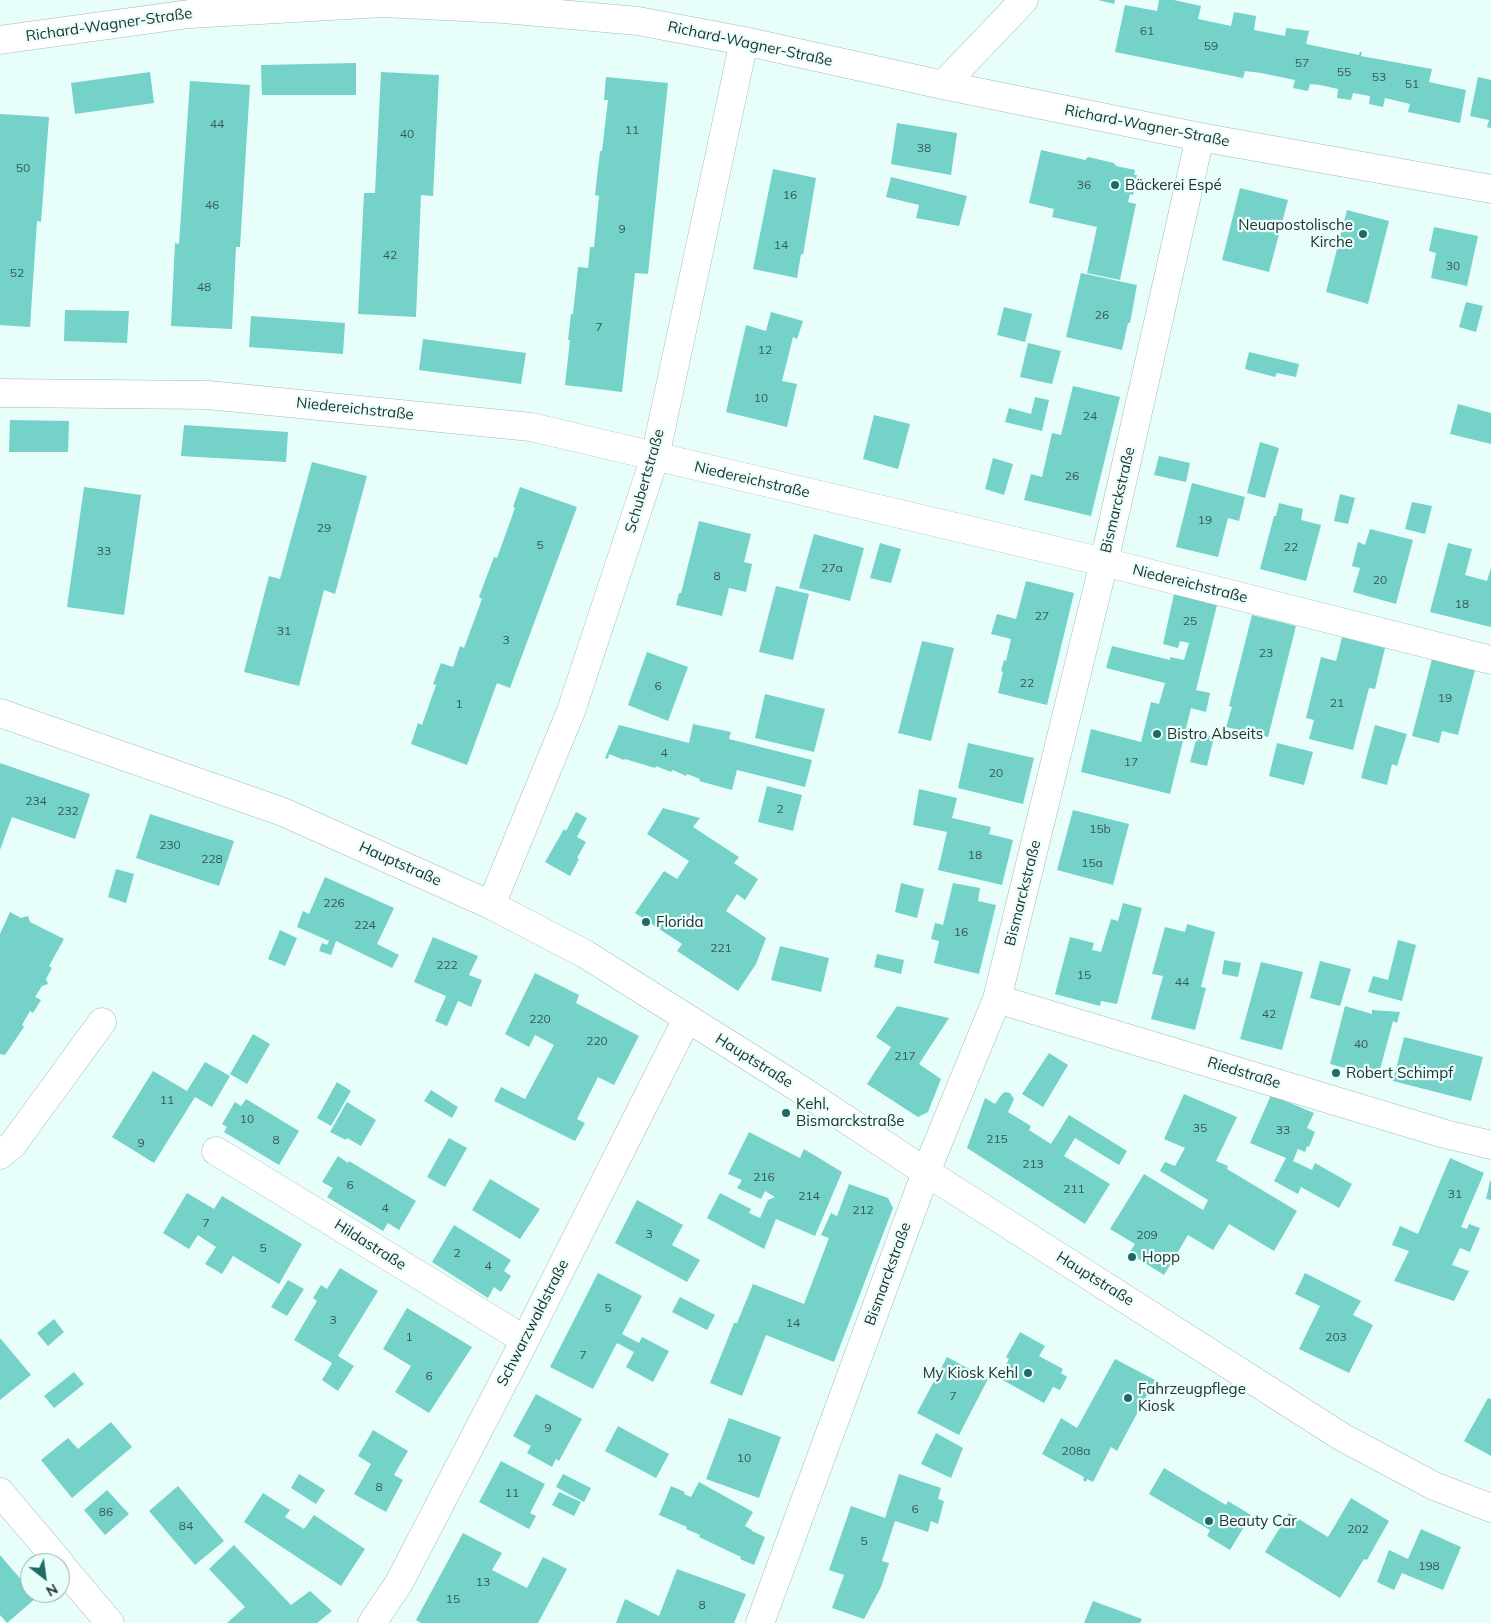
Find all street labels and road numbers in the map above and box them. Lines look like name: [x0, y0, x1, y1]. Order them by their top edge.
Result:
street label: Richard-Wagner-Straße: [25, 4, 193, 46]
street label: Richard-Wagner-Straße: [666, 18, 834, 70]
street label: Richard-Wagner-Straße: [1063, 101, 1231, 151]
street label: Niedereichstraße: [295, 394, 415, 424]
street label: Schubertstraße: [622, 427, 668, 535]
street label: Bismarckstraße: [1097, 445, 1139, 555]
street label: Niedereichstraße: [692, 458, 812, 502]
street label: Niedereichstraße: [1131, 561, 1249, 607]
street label: Hauptstraße: [356, 838, 444, 890]
street label: Bismarckstraße: [1001, 838, 1045, 948]
street label: Hauptstraße: [712, 1030, 796, 1092]
street label: Riedstraße: [1205, 1053, 1283, 1093]
street label: Hildastraße: [331, 1216, 409, 1274]
street label: Bismarckstraße: [861, 1220, 915, 1328]
street label: Hauptstraße: [1053, 1248, 1137, 1310]
street label: Schwarzwaldstraße: [493, 1257, 573, 1389]

